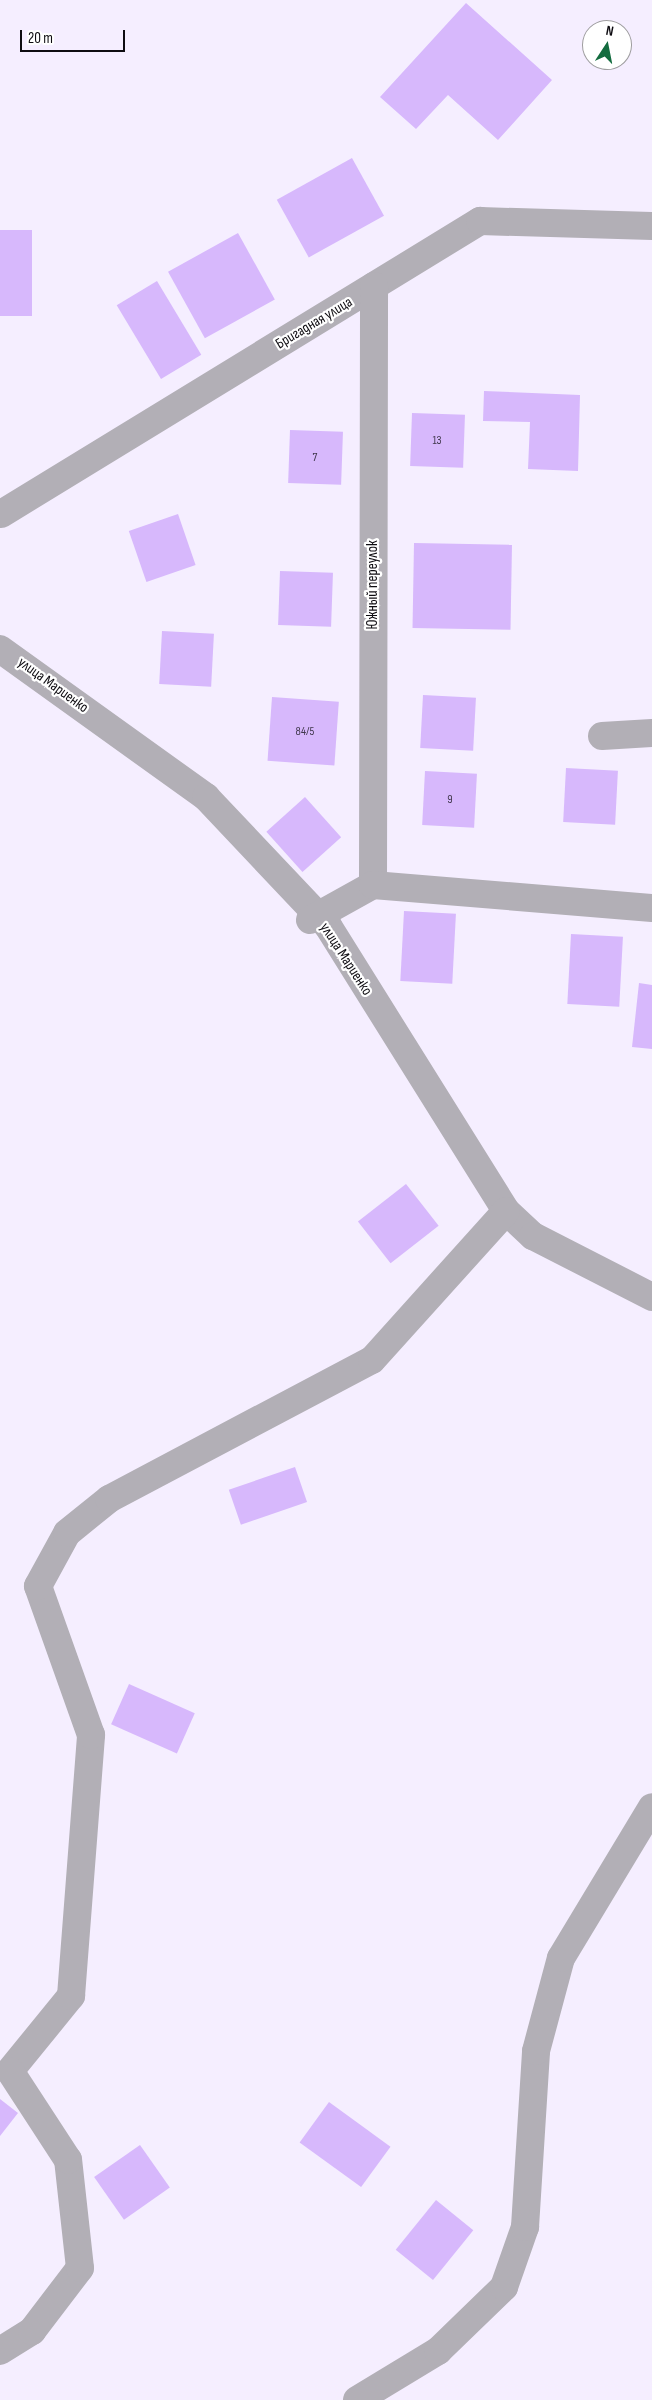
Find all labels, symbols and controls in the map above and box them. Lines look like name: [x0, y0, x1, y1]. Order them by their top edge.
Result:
scale bar: [22, 20, 128, 52]
north arrow: [582, 20, 632, 70]
text: N: [604, 22, 615, 40]
text: 20 m: [28, 29, 53, 48]
street label: Бригадная улица: [272, 293, 356, 353]
house number: 13: [432, 434, 442, 448]
house number: 7: [313, 451, 317, 465]
street label: Южный переулок: [364, 540, 382, 630]
street label: улица Мариенко: [14, 653, 92, 717]
house number: 84/5: [296, 725, 314, 739]
house number: 9: [447, 793, 453, 807]
street label: улица Мариенко: [316, 919, 376, 999]

